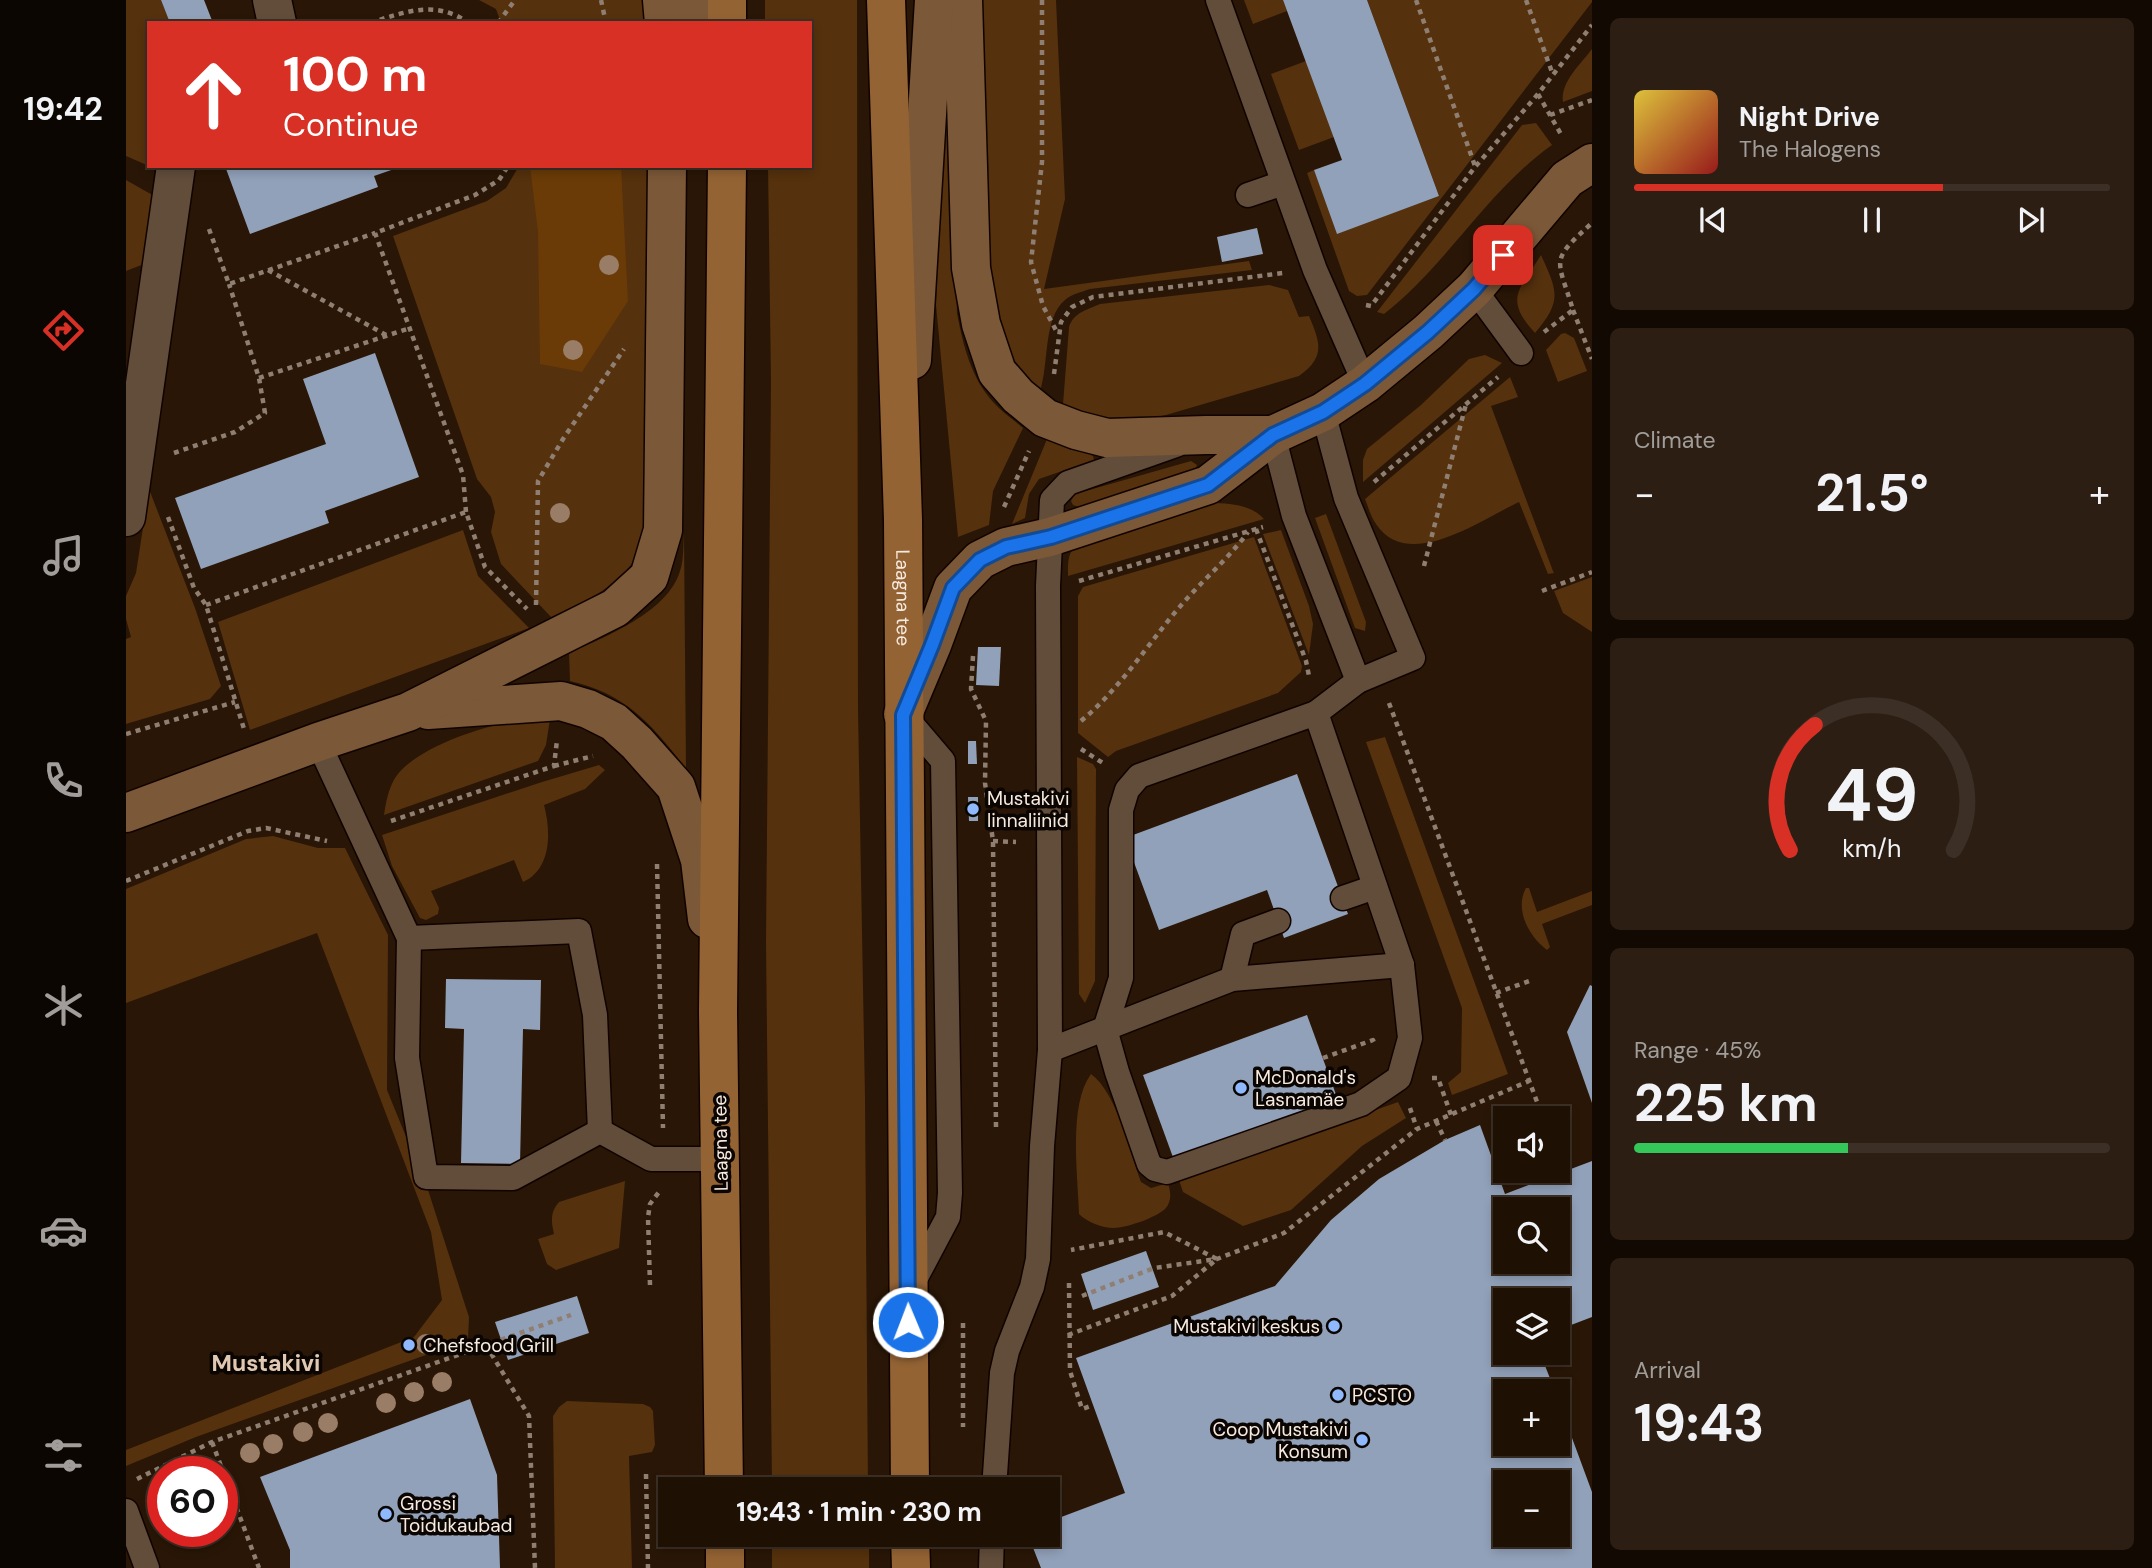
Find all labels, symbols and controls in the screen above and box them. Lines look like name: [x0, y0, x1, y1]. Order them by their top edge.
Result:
text: 100 m: [283, 42, 427, 106]
icon: ahead: [168, 49, 259, 140]
text: 19:42: [23, 88, 103, 130]
text: Night Drive: [1739, 100, 1880, 134]
text: Continue: [283, 104, 418, 146]
text: The Halogens: [1739, 134, 1881, 164]
icon: previous: [1694, 201, 1732, 239]
icon: pause: [1853, 201, 1891, 239]
icon: next: [2012, 201, 2050, 239]
pin: [1473, 225, 1533, 285]
icon: arrive: [1484, 236, 1522, 274]
icon: directions: [39, 306, 88, 355]
text: Climate: [1634, 425, 1716, 455]
text: 21.5°: [1815, 459, 1929, 527]
text: −: [1634, 469, 1655, 519]
text: +: [2089, 469, 2110, 519]
icon: music: [39, 531, 88, 580]
street label: Laagna tee: [890, 549, 916, 646]
text: 49: [1825, 748, 1919, 843]
icon: phone: [39, 756, 88, 805]
place label: Mustakivi linnaliinid: [987, 786, 1069, 833]
marker: Mustakivi linnaliinid: [965, 801, 981, 817]
text: km/h: [1842, 832, 1902, 865]
icon: climate: [39, 981, 88, 1030]
text: Range · 45%: [1634, 1035, 1761, 1065]
place label: McDonald's Lasnamäe: [1255, 1065, 1356, 1112]
text: 225 km: [1634, 1069, 1818, 1137]
marker: McDonald's Lasnamäe: [1233, 1080, 1249, 1096]
street label: Laagna tee: [707, 1095, 734, 1191]
map controls: [1493, 1106, 1570, 1547]
button: sound: [1493, 1106, 1570, 1183]
button: search: [1493, 1197, 1570, 1274]
icon: car: [39, 1206, 88, 1255]
position arrow: [871, 1285, 945, 1359]
button: layers: [1493, 1288, 1570, 1365]
place label: Mustakivi keskus: [1173, 1314, 1320, 1339]
marker: Mustakivi keskus: [1326, 1318, 1342, 1334]
place label: Chefsfood Grill: [423, 1333, 554, 1358]
marker: Chefsfood Grill: [401, 1337, 417, 1353]
district label: Mustakivi: [212, 1348, 320, 1378]
text: Arrival: [1634, 1355, 1701, 1385]
button: +: [1493, 1379, 1570, 1456]
place label: PCSTO: [1352, 1383, 1412, 1408]
marker: PCSTO: [1330, 1387, 1346, 1403]
text: 19:43: [1634, 1389, 1764, 1457]
place label: Coop Mustakivi Konsum: [1212, 1417, 1348, 1464]
icon: filters: [39, 1431, 88, 1480]
marker: Coop Mustakivi Konsum: [1354, 1432, 1370, 1448]
speed limit sign: 60: [147, 1456, 238, 1547]
button: −: [1493, 1470, 1570, 1547]
place label: Grossi Toidukaubad: [400, 1491, 512, 1538]
text: 19:43 · 1 min · 230 m: [736, 1495, 982, 1529]
marker: Grossi Toidukaubad: [378, 1506, 394, 1522]

